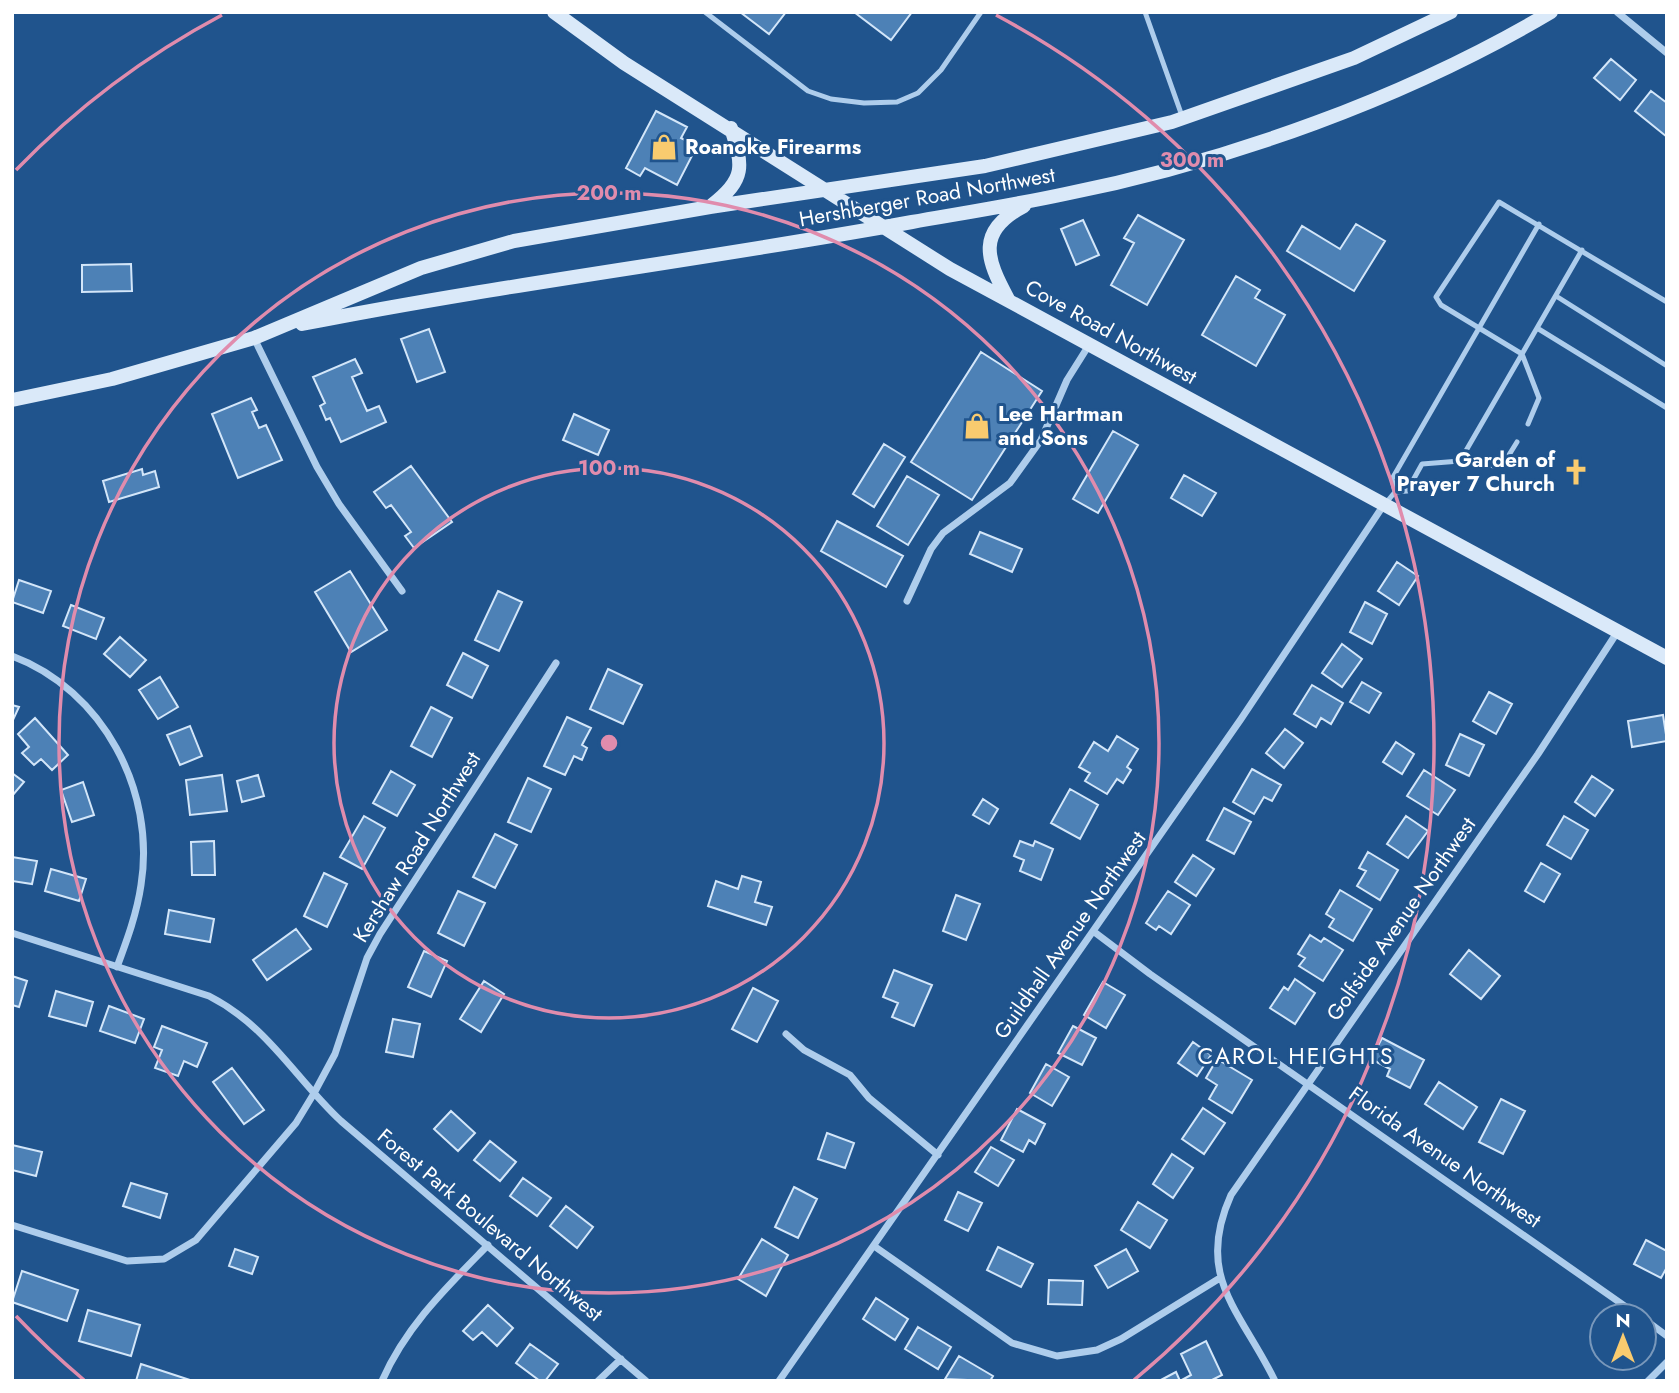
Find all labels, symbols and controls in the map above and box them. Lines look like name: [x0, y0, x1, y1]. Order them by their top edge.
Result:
shop icon: Roanoke Firearms: [649, 132, 679, 162]
place label: Roanoke Firearms: [685, 132, 862, 162]
text: 300 m: [1160, 145, 1224, 175]
street label: Hershberger Road Northwest: [797, 160, 1057, 234]
text: 200 m: [576, 178, 642, 208]
street label: Cove Road Northwest: [1020, 272, 1202, 392]
place label: Lee Hartman and Sons: [998, 399, 1123, 453]
shop icon: Lee Hartman and Sons: [962, 411, 992, 441]
place label: Garden of Prayer 7 Church: [1397, 445, 1556, 499]
text: 100 m: [578, 453, 640, 483]
church icon: Garden of Prayer 7 Church: [1561, 457, 1591, 487]
centre of rings: [597, 731, 621, 755]
street label: Kershaw Road Northwest: [346, 746, 488, 948]
street label: Golfside Avenue Northwest: [1319, 811, 1483, 1027]
street label: Guildhall Avenue Northwest: [987, 825, 1153, 1045]
district label: CAROL HEIGHTS: [1197, 1039, 1395, 1073]
street label: Florida Avenue Northwest: [1343, 1079, 1547, 1235]
street label: Forest Park Boulevard Northwest: [371, 1122, 609, 1328]
north arrow: [1588, 1302, 1658, 1372]
text: N: [1615, 1307, 1631, 1334]

